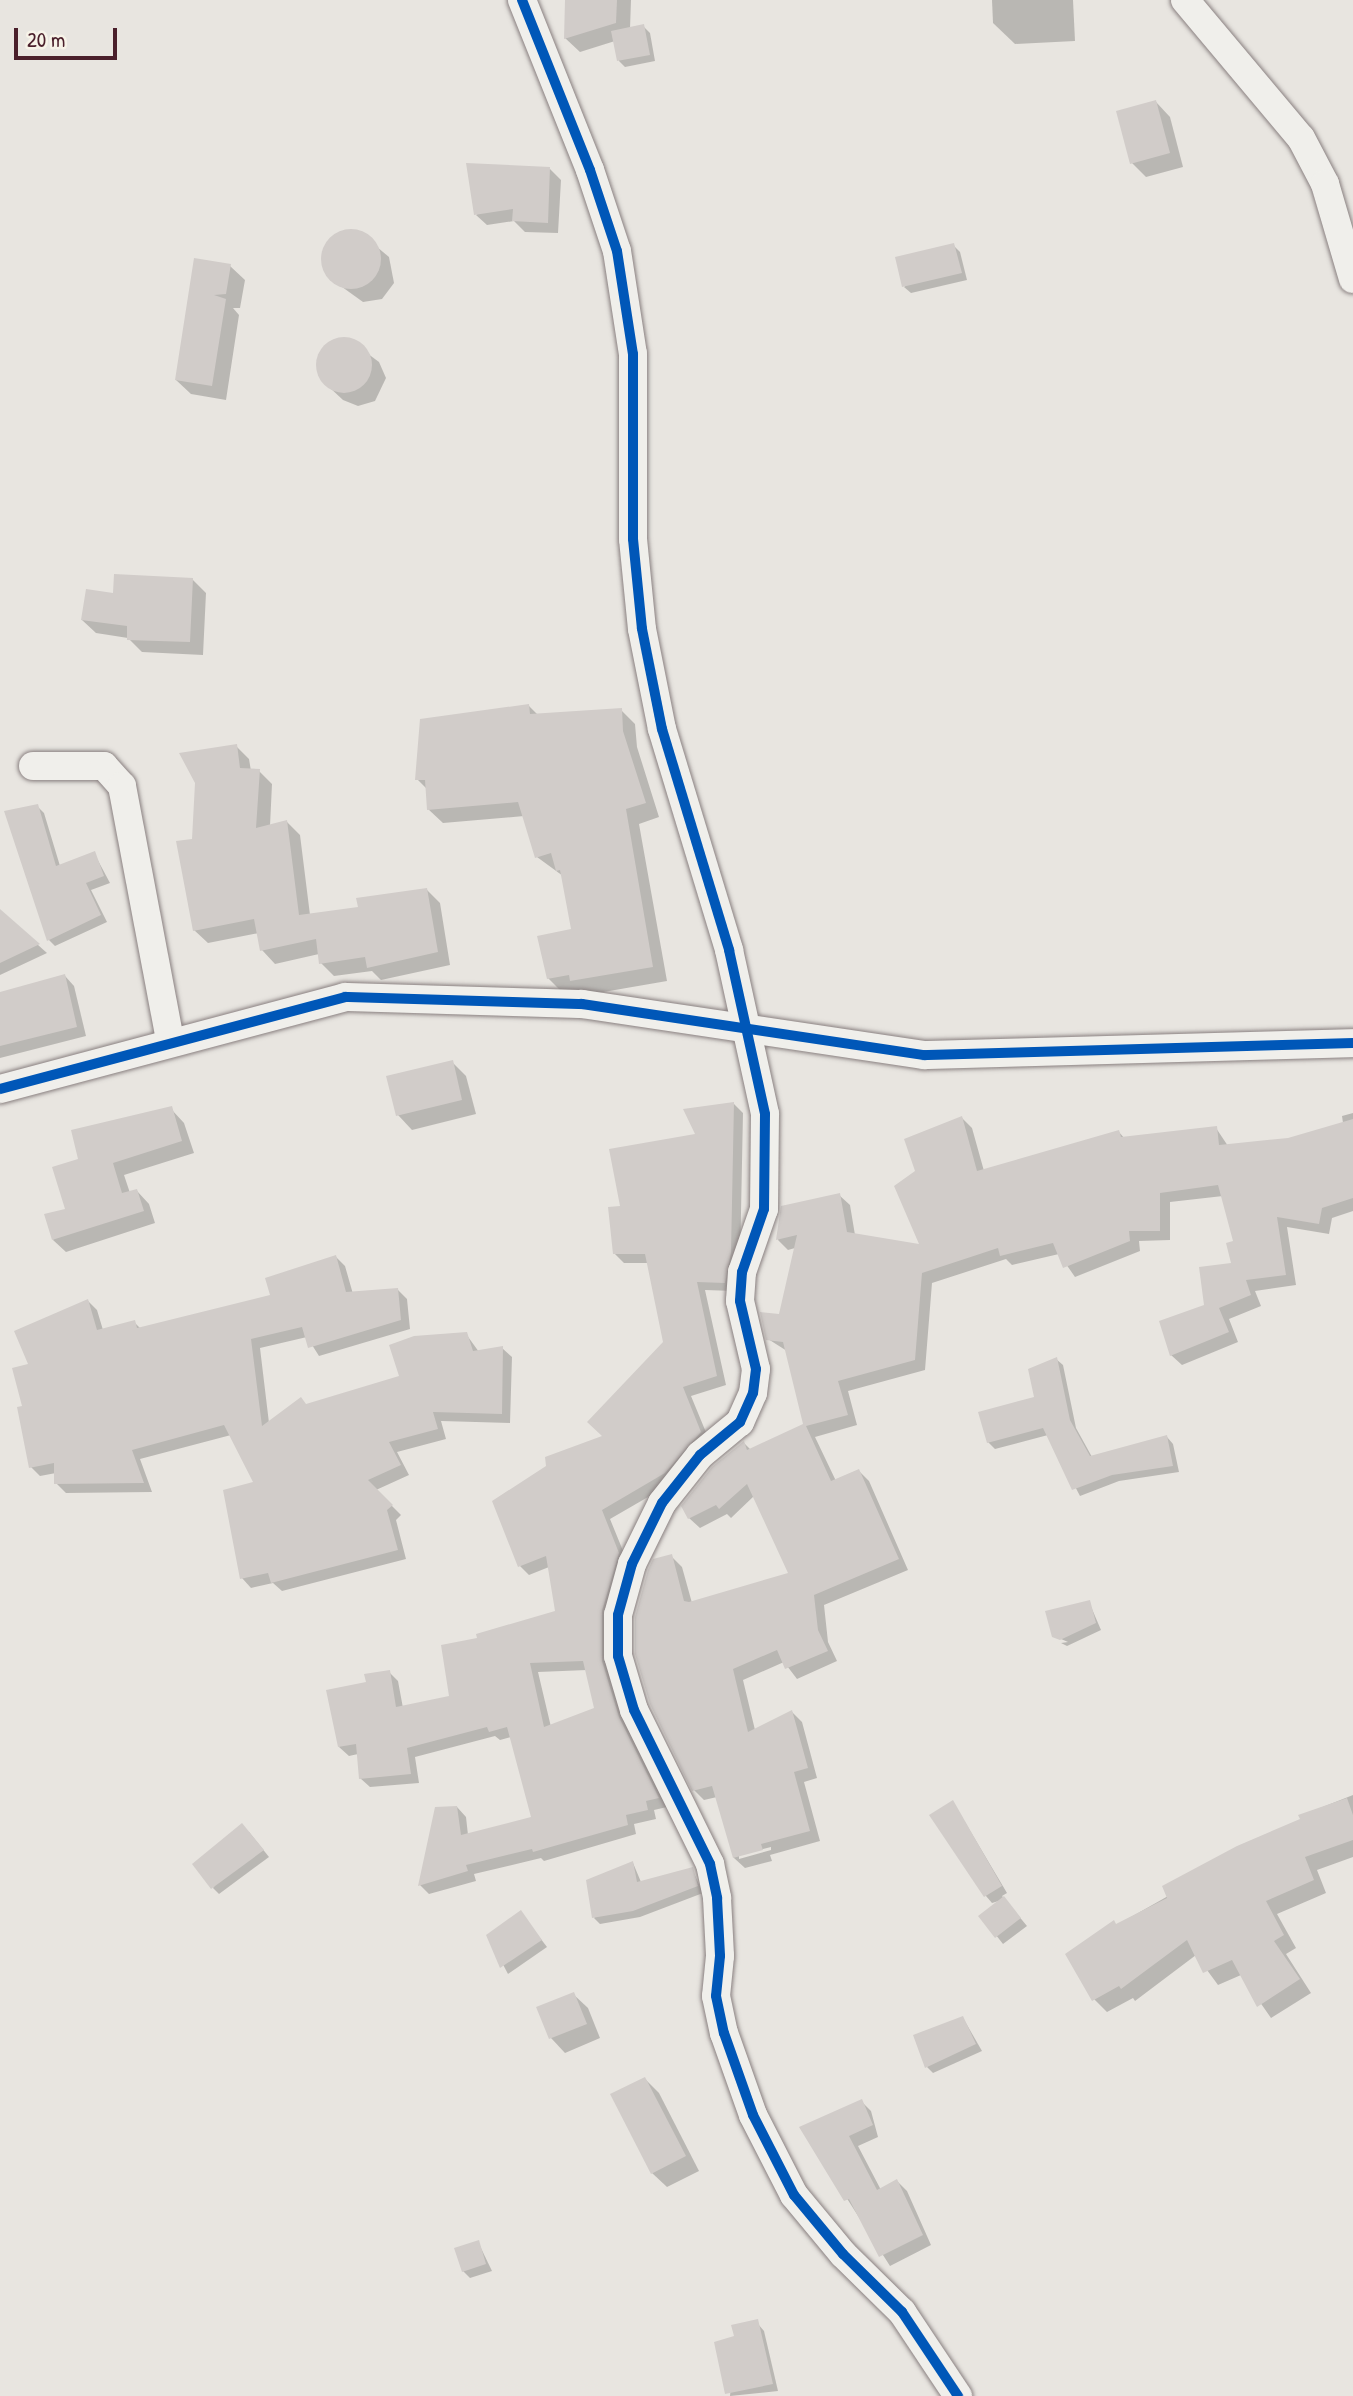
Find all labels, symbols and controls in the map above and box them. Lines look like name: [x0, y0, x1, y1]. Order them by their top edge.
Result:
scale bar: [18, 14, 121, 58]
text: 20 m: [27, 25, 65, 54]

